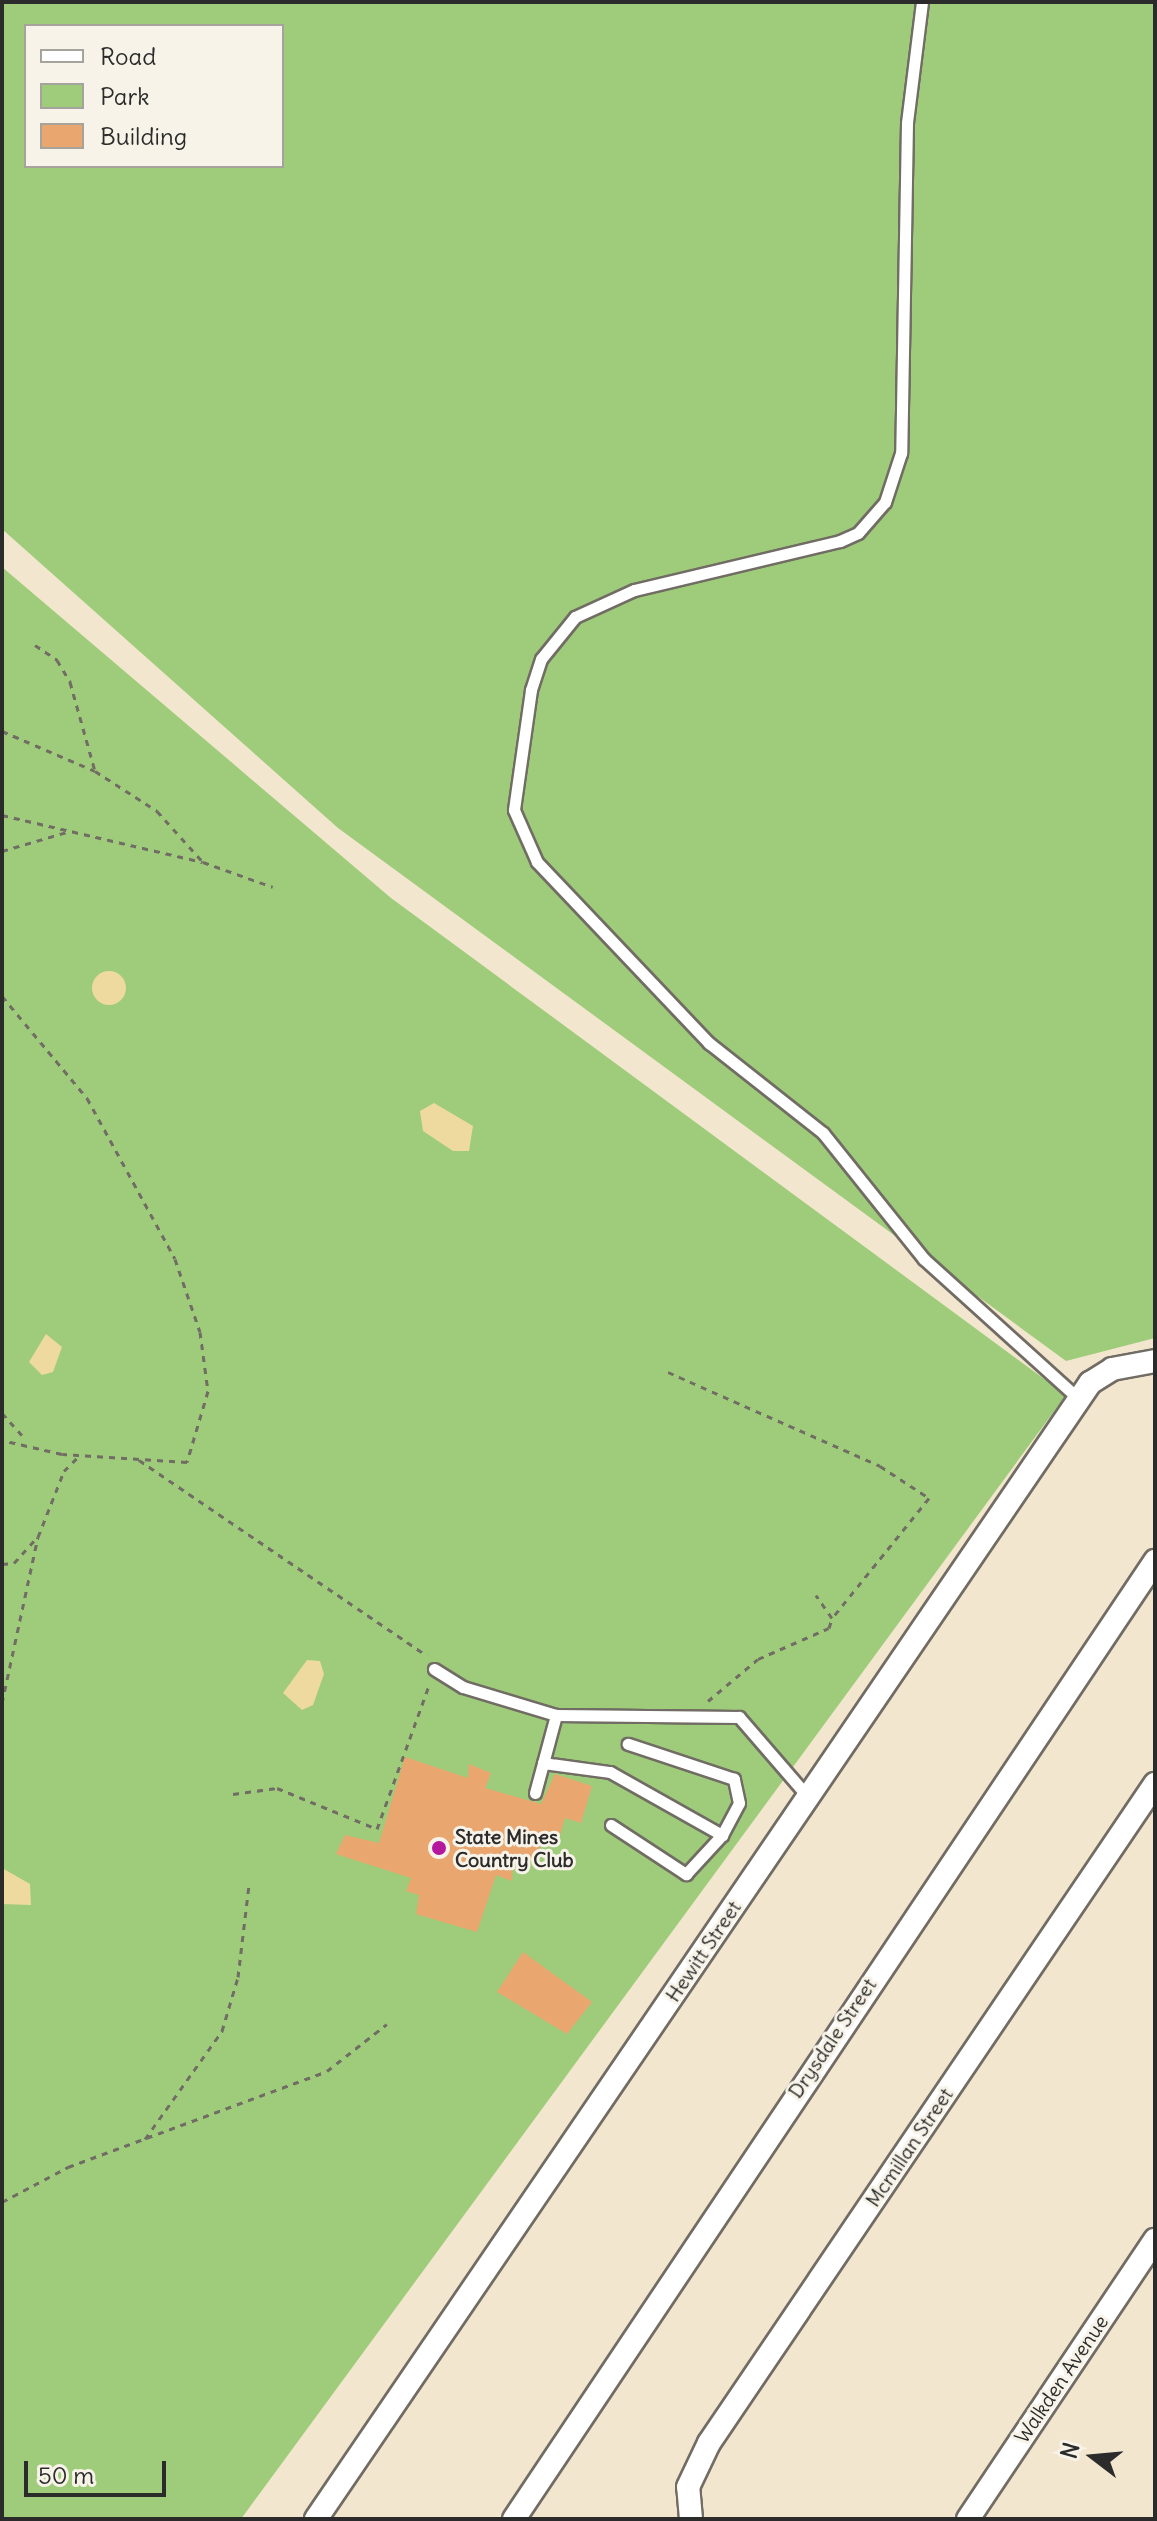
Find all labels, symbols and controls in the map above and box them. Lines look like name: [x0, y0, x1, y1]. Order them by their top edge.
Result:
legend: [24, 24, 284, 168]
text: Road: [100, 41, 156, 71]
text: Park: [100, 81, 150, 111]
text: Building: [100, 121, 187, 151]
place label: State Mines Country Club: [455, 1824, 574, 1871]
marker: State Mines Country Club: [430, 1839, 448, 1857]
street label: Hewitt Street: [660, 1896, 746, 2006]
street label: Drysdale Street: [783, 1974, 881, 2102]
street label: Mcmillan Street: [860, 2083, 958, 2211]
street label: Walkden Avenue: [1009, 2310, 1113, 2448]
north arrow: [1053, 2417, 1133, 2497]
text: N: [1054, 2439, 1085, 2462]
scale bar: [28, 2445, 170, 2495]
text: 50 m: [38, 2460, 94, 2490]

